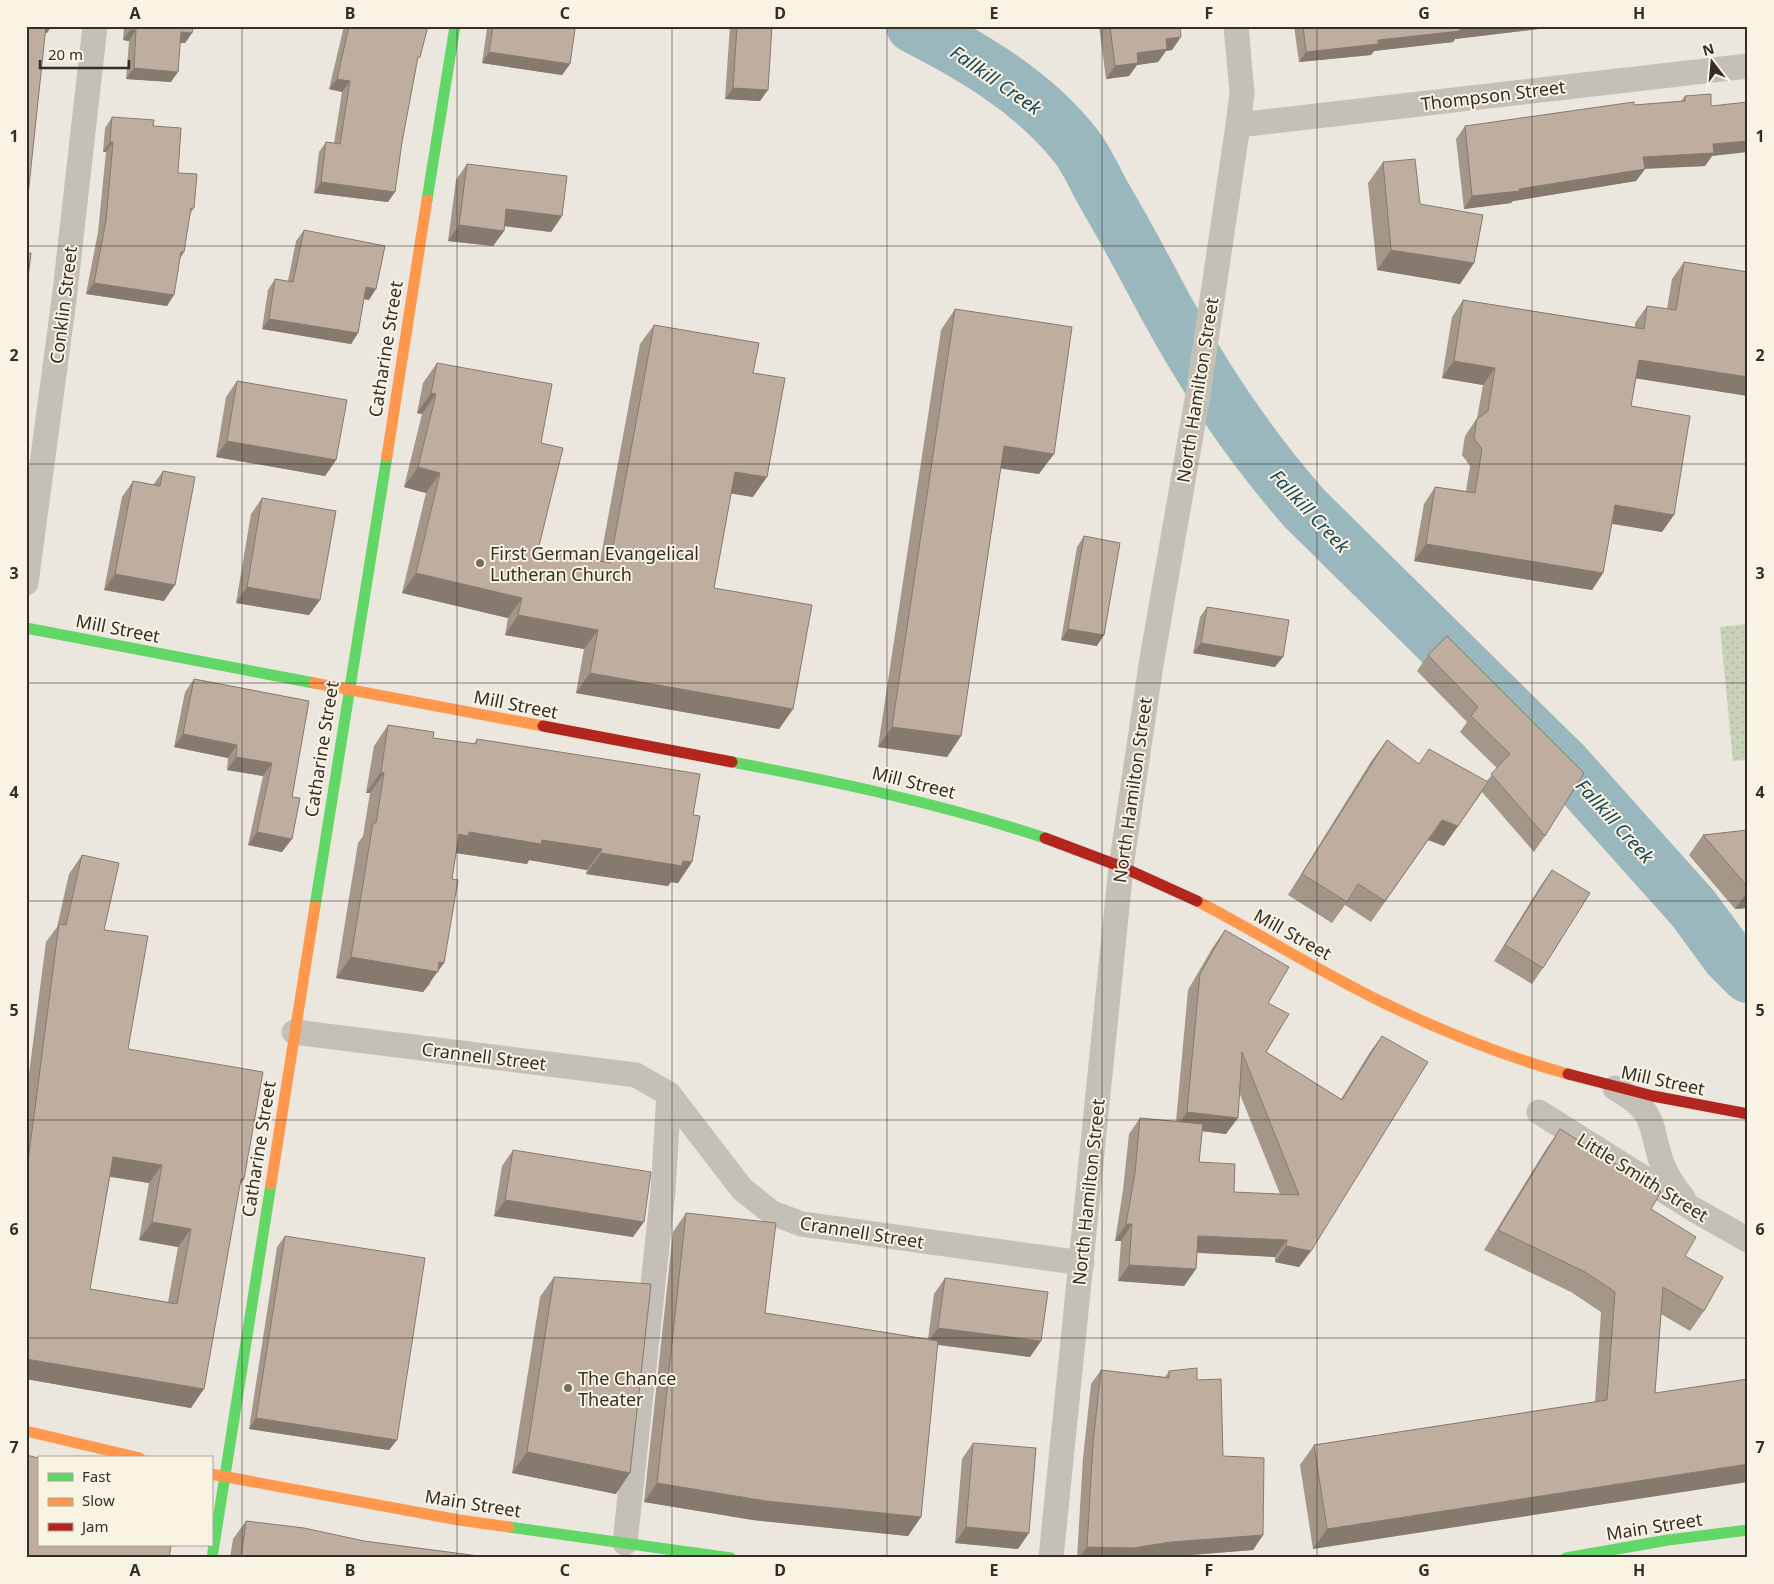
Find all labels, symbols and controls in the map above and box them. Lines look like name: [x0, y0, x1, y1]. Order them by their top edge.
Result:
text: A: [129, 2, 141, 24]
text: B: [345, 2, 355, 24]
text: C: [560, 2, 570, 24]
text: D: [774, 2, 786, 24]
text: E: [990, 2, 999, 24]
text: F: [1205, 2, 1213, 24]
text: G: [1418, 2, 1430, 24]
text: H: [1633, 2, 1645, 24]
scale bar: [40, 38, 129, 70]
north arrow: [1686, 38, 1736, 88]
text: N: [1700, 38, 1716, 60]
water label: Fallkill Creek: [945, 39, 1047, 121]
text: 20 m: [48, 44, 83, 64]
street label: Thompson Street: [1419, 74, 1567, 116]
text: 1: [9, 125, 19, 147]
text: 1: [1755, 125, 1765, 147]
street label: Conklin Street: [44, 244, 82, 365]
street label: Catharine Street: [362, 279, 408, 419]
street label: North Hamilton Street: [1170, 295, 1224, 484]
text: 2: [9, 344, 19, 366]
text: 2: [1755, 344, 1765, 366]
water label: Fallkill Creek: [1265, 464, 1356, 559]
place label: First German Evangelical Lutheran Church: [490, 541, 699, 586]
marker: First German Evangelical Lutheran Church: [474, 557, 486, 569]
text: 3: [9, 562, 19, 584]
text: 3: [1755, 562, 1765, 584]
street label: Mill Street: [74, 608, 163, 648]
street label: Catharine Street: [298, 679, 344, 819]
street label: Mill Street: [472, 684, 561, 724]
street label: North Hamilton Street: [1107, 695, 1157, 884]
street label: Mill Street: [870, 760, 959, 804]
water label: Fallkill Creek: [1570, 773, 1660, 869]
text: 4: [9, 781, 19, 803]
text: 4: [1755, 781, 1765, 803]
street label: Mill Street: [1250, 903, 1337, 965]
text: 5: [9, 999, 19, 1021]
text: 5: [1755, 999, 1765, 1021]
street label: Crannell Street: [420, 1036, 548, 1076]
street label: Mill Street: [1619, 1059, 1708, 1101]
street label: Catharine Street: [235, 1079, 281, 1219]
street label: North Hamilton Street: [1066, 1097, 1110, 1286]
street label: Little Smith Street: [1573, 1127, 1714, 1227]
street label: Crannell Street: [798, 1210, 926, 1254]
text: 6: [9, 1218, 19, 1240]
text: 6: [1755, 1218, 1765, 1240]
place label: The Chance Theater: [578, 1366, 676, 1411]
marker: The Chance Theater: [562, 1382, 574, 1394]
text: 7: [9, 1436, 19, 1458]
text: 7: [1755, 1436, 1765, 1458]
legend: [38, 1456, 212, 1546]
text: Fast: [82, 1466, 111, 1486]
street label: Main Street: [423, 1484, 523, 1523]
text: Slow: [82, 1490, 115, 1510]
street label: Main Street: [1604, 1506, 1704, 1545]
text: Jam: [80, 1516, 109, 1536]
text: A: [129, 1559, 141, 1581]
text: B: [345, 1559, 355, 1581]
text: C: [560, 1559, 570, 1581]
text: D: [774, 1559, 786, 1581]
text: E: [990, 1559, 999, 1581]
text: F: [1205, 1559, 1213, 1581]
text: G: [1418, 1559, 1430, 1581]
text: H: [1633, 1559, 1645, 1581]

